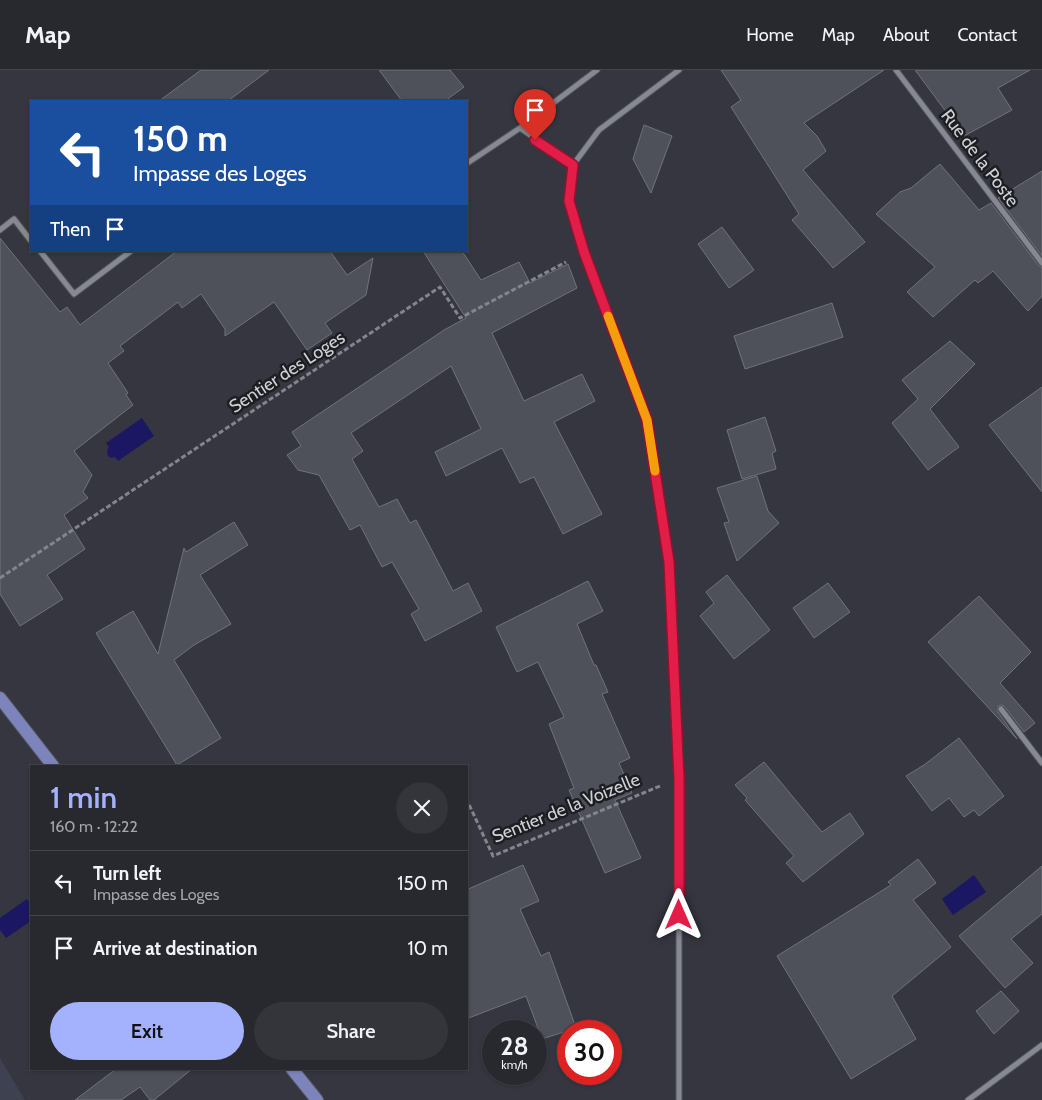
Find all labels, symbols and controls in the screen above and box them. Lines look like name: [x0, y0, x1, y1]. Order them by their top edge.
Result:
text: Map: [25, 20, 71, 49]
text: Home: [746, 24, 794, 46]
text: Map: [822, 24, 855, 46]
text: About: [883, 24, 929, 46]
text: Contact: [957, 24, 1017, 46]
pin: [514, 89, 556, 140]
icon: arrive: [521, 96, 549, 124]
street label: Rue de la Poste: [936, 105, 1024, 211]
text: 150 m: [133, 117, 228, 160]
icon: left: [50, 120, 115, 185]
text: Impasse des Loges: [133, 160, 307, 187]
icon: arrive: [101, 215, 129, 243]
text: Then: [50, 218, 91, 241]
street label: Sentier des Loges: [225, 326, 349, 418]
street label: Sentier de la Voizelle: [489, 768, 643, 848]
text: 1 min: [50, 779, 117, 816]
button: close: [396, 782, 448, 834]
text: 160 m · 12:22: [50, 817, 138, 836]
text: Turn left: [93, 862, 161, 885]
icon: left: [50, 869, 78, 897]
text: 150 m: [397, 872, 448, 895]
text: Impasse des Loges: [93, 885, 219, 904]
position arrow: [652, 888, 704, 940]
icon: arrive: [50, 934, 78, 962]
text: Arrive at destination: [93, 937, 257, 960]
text: 10 m: [408, 937, 448, 960]
button: Exit: [50, 1002, 244, 1060]
button: Share: [254, 1002, 448, 1060]
speed limit sign: 30: [557, 1020, 622, 1085]
text: 28: [500, 1031, 529, 1061]
text: km/h: [501, 1057, 528, 1072]

